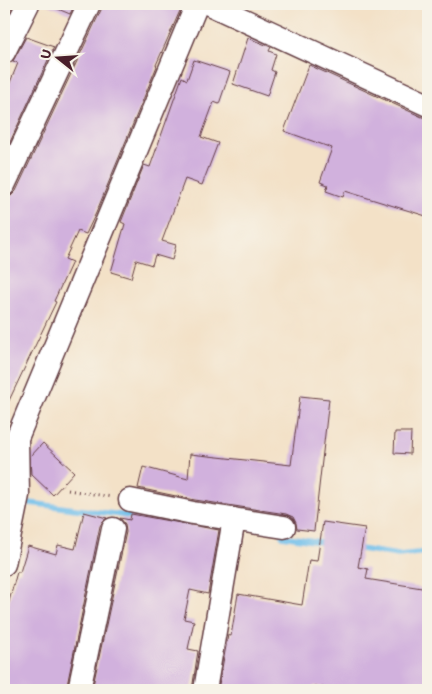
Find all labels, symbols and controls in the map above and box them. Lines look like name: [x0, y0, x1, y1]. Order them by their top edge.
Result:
north arrow: [32, 32, 82, 82]
text: U: [37, 47, 56, 61]

